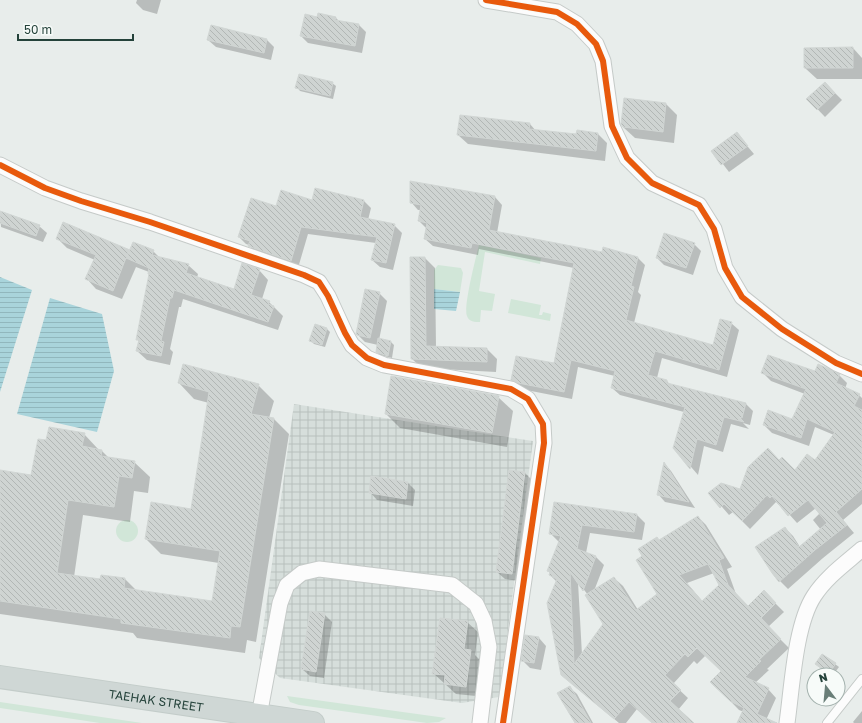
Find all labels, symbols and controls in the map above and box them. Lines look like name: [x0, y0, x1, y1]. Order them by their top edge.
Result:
scale bar: [18, 16, 133, 42]
text: 50 m: [24, 22, 52, 37]
north arrow: [806, 667, 846, 707]
text: N: [817, 670, 829, 684]
street label: TAEHAK STREET: [108, 686, 205, 714]

